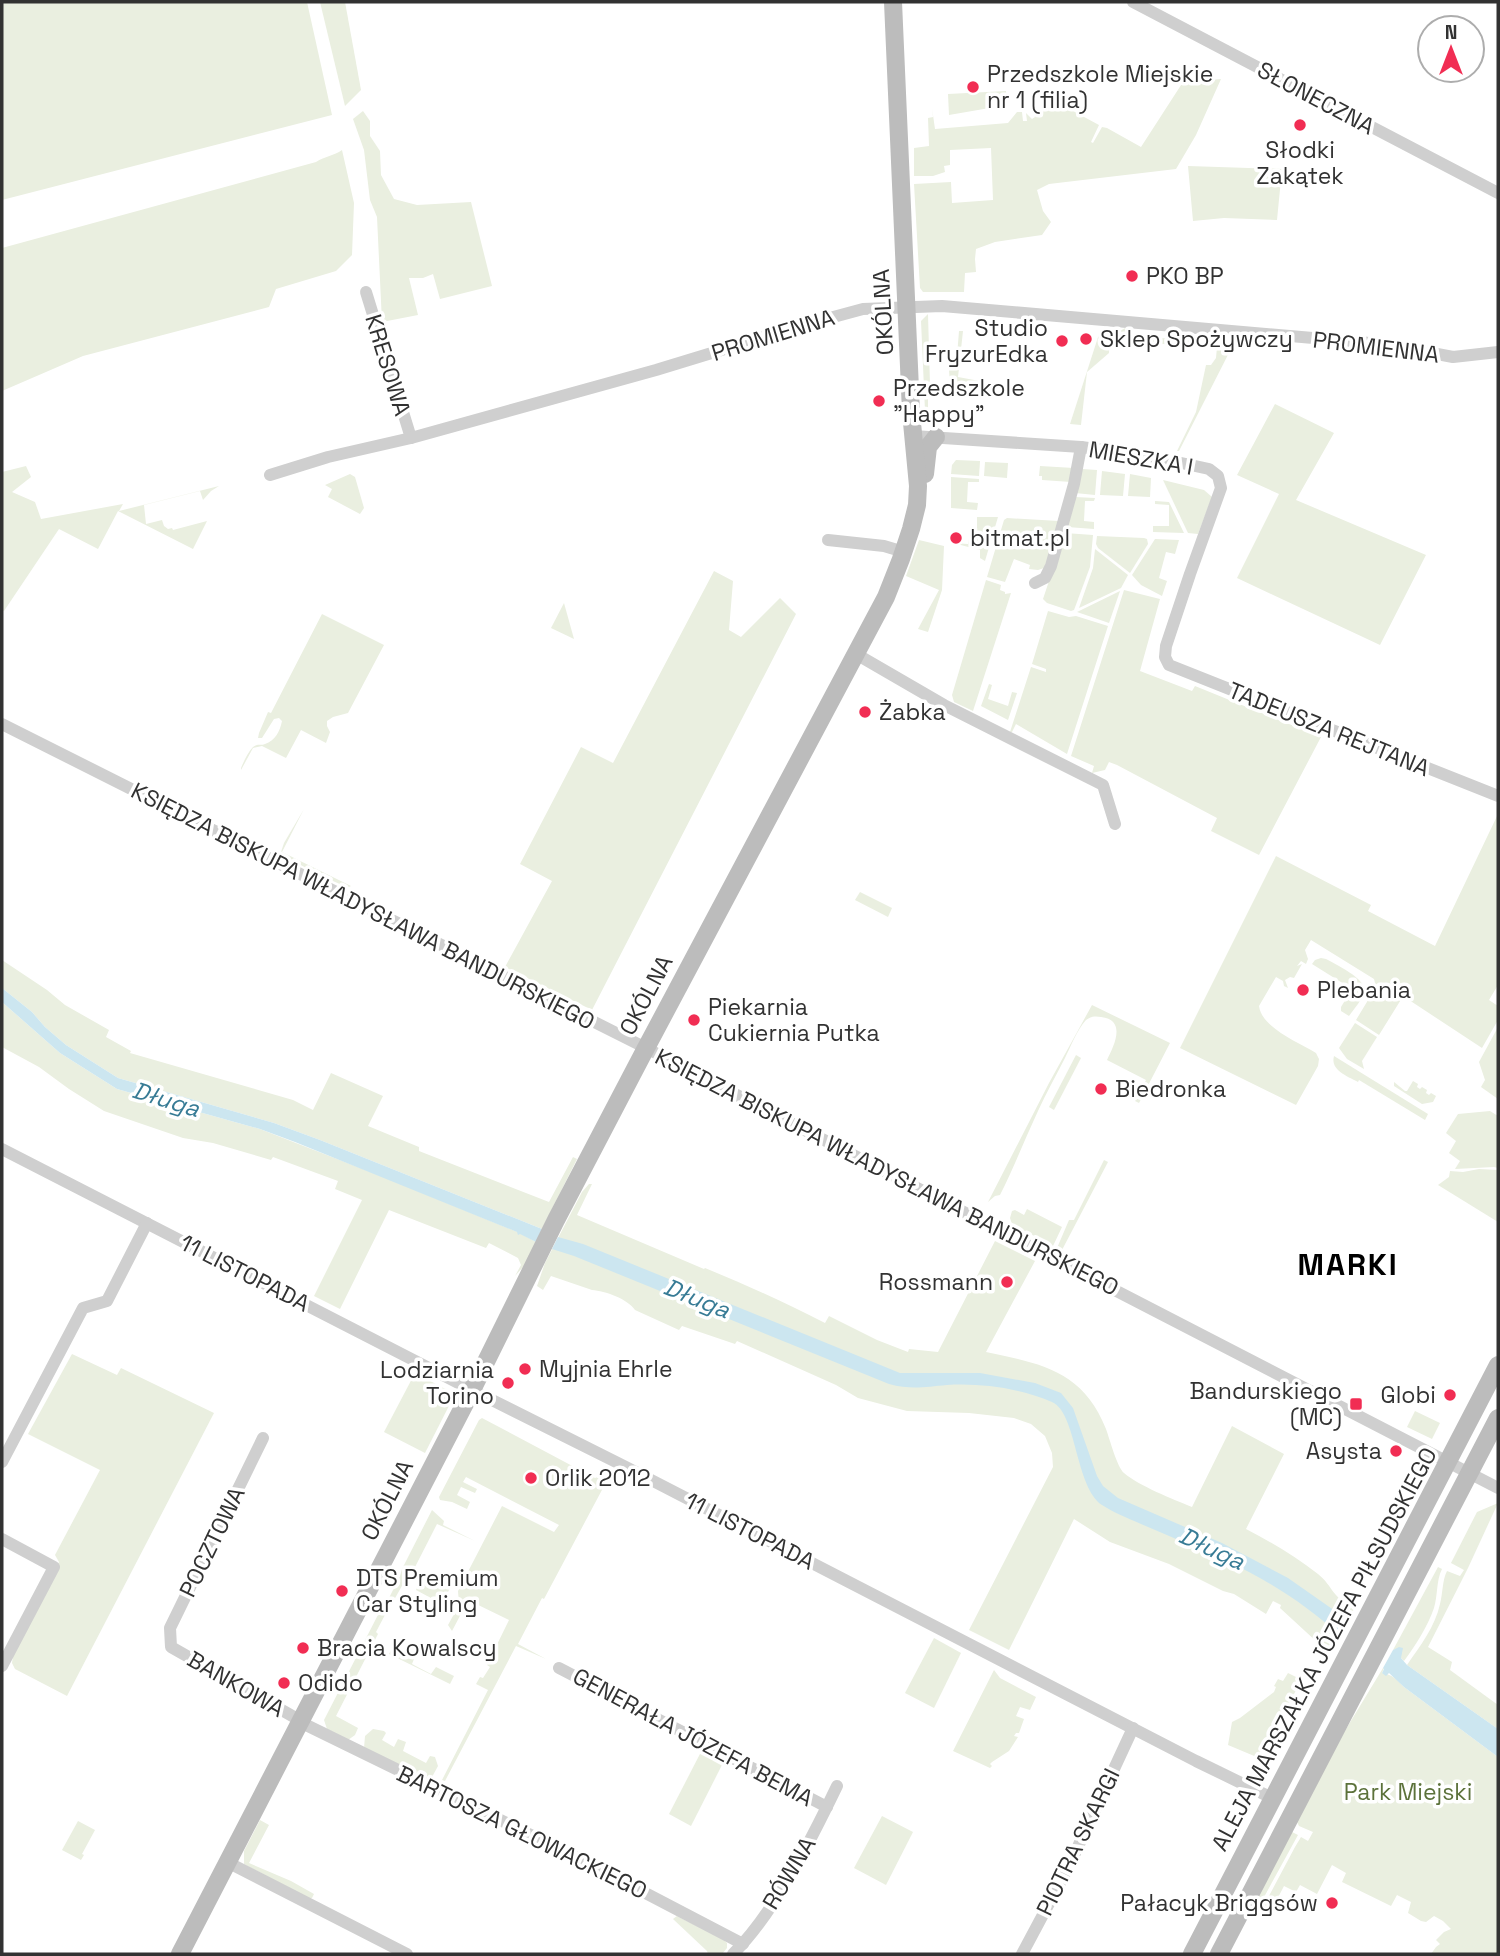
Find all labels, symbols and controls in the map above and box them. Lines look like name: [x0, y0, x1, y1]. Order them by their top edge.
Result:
north arrow: [1416, 14, 1486, 84]
text: N: [1445, 20, 1457, 45]
street label: SŁONECZNA: [1252, 55, 1380, 141]
place label: Przedszkole Miejskie nr 1 (filia): [987, 59, 1213, 115]
marker: Przedszkole Miejskie nr 1 (filia): [965, 79, 981, 95]
marker: Słodki Zakątek: [1292, 117, 1308, 133]
place label: Słodki Zakątek: [1256, 135, 1344, 191]
place label: PKO BP: [1146, 261, 1224, 291]
street label: OKÓLNA: [866, 268, 900, 356]
marker: PKO BP: [1124, 268, 1140, 284]
street label: PROMIENNA: [708, 302, 838, 368]
street label: KRESOWA: [358, 310, 418, 420]
place label: Studio FryzurEdka: [925, 313, 1048, 369]
place label: Sklep Spożywczy: [1100, 324, 1293, 354]
street label: PROMIENNA: [1311, 324, 1441, 370]
marker: Sklep Spożywczy: [1078, 331, 1094, 347]
marker: Studio FryzurEdka: [1054, 333, 1070, 349]
place label: Przedszkole "Happy": [893, 373, 1025, 429]
marker: Przedszkole "Happy": [871, 393, 887, 409]
street label: MIESZKA I: [1086, 434, 1196, 482]
place label: bitmat.pl: [970, 523, 1070, 553]
marker: bitmat.pl: [948, 530, 964, 546]
street label: TADEUSZA REJTANA: [1224, 675, 1434, 783]
place label: Żabka: [879, 697, 946, 727]
marker: Żabka: [857, 704, 873, 720]
street label: KSIĘDZA BISKUPA WŁADYSŁAWA BANDURSKIEGO: [126, 775, 600, 1037]
street label: OKÓLNA: [612, 950, 680, 1040]
place label: Plebania: [1317, 975, 1411, 1005]
marker: Plebania: [1295, 982, 1311, 998]
place label: Piekarnia Cukiernia Putka: [708, 992, 880, 1048]
marker: Piekarnia Cukiernia Putka: [686, 1012, 702, 1028]
street label: KSIĘDZA BISKUPA WŁADYSŁAWA BANDURSKIEGO: [650, 1041, 1124, 1303]
water label: Długa: [129, 1074, 204, 1124]
place label: Biedronka: [1115, 1074, 1226, 1104]
marker: Biedronka: [1093, 1081, 1109, 1097]
street label: 11 LISTOPADA: [175, 1228, 315, 1318]
district label: MARKI: [1297, 1245, 1399, 1284]
place label: Rossmann: [879, 1267, 993, 1297]
water label: Długa: [659, 1271, 735, 1325]
marker: Rossmann: [999, 1274, 1015, 1290]
place label: Myjnia Ehrle: [539, 1354, 673, 1384]
place label: Lodziarnia Torino: [380, 1355, 494, 1411]
marker: Myjnia Ehrle: [517, 1361, 533, 1377]
marker: Lodziarnia Torino: [500, 1375, 516, 1391]
place label: Bandurskiego (MC): [1189, 1376, 1342, 1432]
place label: Globi: [1381, 1380, 1436, 1410]
marker: Globi: [1442, 1387, 1458, 1403]
marker: Bandurskiego (MC): [1348, 1396, 1364, 1412]
place label: Asysta: [1306, 1436, 1382, 1466]
street label: ALEJA MARSZAŁKA JÓZEFA PIŁSUDSKIEGO: [1204, 1442, 1444, 1856]
marker: Asysta: [1388, 1443, 1404, 1459]
street label: OKÓLNA: [354, 1455, 420, 1545]
place label: Orlik 2012: [545, 1463, 651, 1493]
marker: Orlik 2012: [523, 1470, 539, 1486]
street label: POCZTOWA: [172, 1482, 252, 1602]
street label: 11 LISTOPADA: [680, 1486, 820, 1576]
water label: Długa: [1174, 1519, 1250, 1577]
place label: DTS Premium Car Styling: [356, 1563, 499, 1619]
marker: DTS Premium Car Styling: [334, 1583, 350, 1599]
place label: Bracia Kowalscy: [317, 1633, 497, 1663]
marker: Bracia Kowalscy: [295, 1640, 311, 1656]
street label: BANKOWA: [182, 1644, 290, 1724]
street label: GENERAŁA JÓZEFA BEMA: [568, 1661, 818, 1813]
place label: Odido: [298, 1668, 363, 1698]
marker: Odido: [276, 1675, 292, 1691]
street label: BARTOSZA GŁOWACKIEGO: [392, 1758, 652, 1906]
street label: PIOTRA SKARGI: [1029, 1763, 1127, 1921]
park label: Park Miejski: [1344, 1777, 1472, 1807]
street label: RÓWNA: [756, 1831, 822, 1915]
place label: Pałacyk Briggsów: [1120, 1888, 1318, 1918]
marker: Pałacyk Briggsów: [1324, 1895, 1340, 1911]

